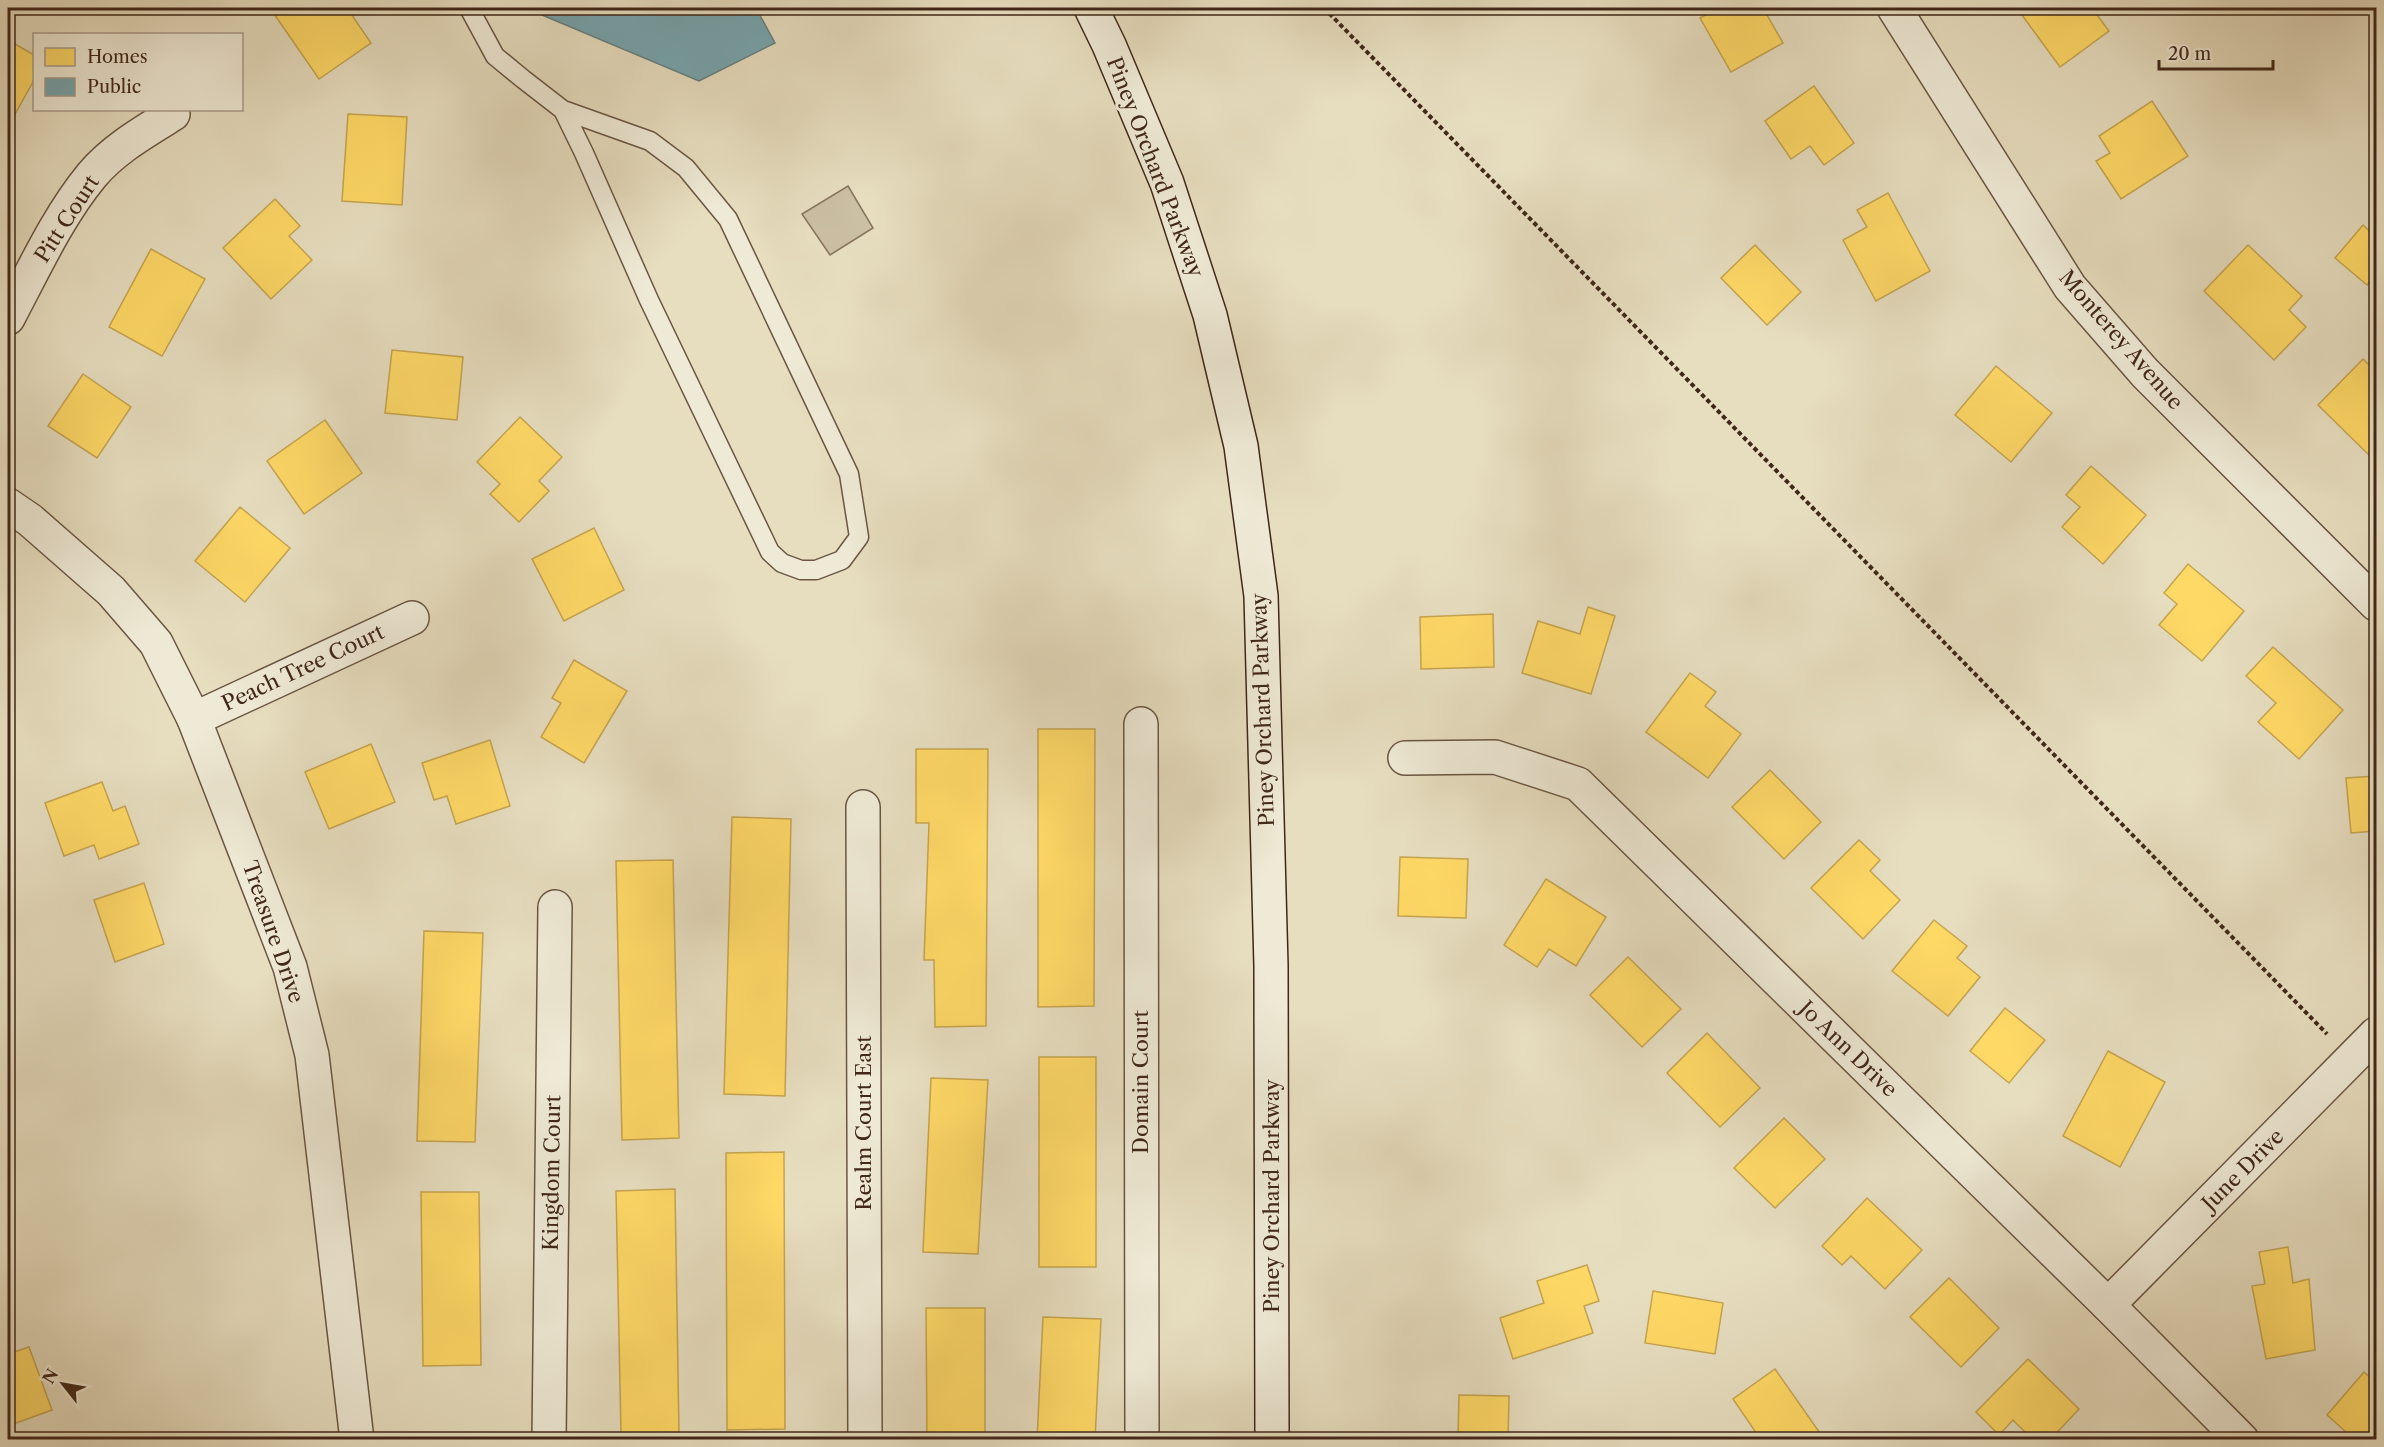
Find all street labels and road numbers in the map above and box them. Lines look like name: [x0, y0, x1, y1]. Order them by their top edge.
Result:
street label: Piney Orchard Parkway: [1102, 53, 1209, 281]
street label: Pitt Court: [29, 170, 104, 267]
street label: Monterey Avenue: [2054, 265, 2189, 414]
street label: Piney Orchard Parkway: [1246, 592, 1279, 827]
street label: Peach Tree Court: [218, 619, 388, 716]
street label: Treasure Drive: [237, 858, 309, 1006]
street label: Jo Ann Drive: [1792, 994, 1903, 1102]
street label: Domain Court: [1128, 1009, 1153, 1154]
street label: Realm Court East: [851, 1035, 876, 1211]
street label: Piney Orchard Parkway: [1259, 1079, 1284, 1313]
street label: Kingdom Court: [538, 1094, 565, 1251]
street label: June Drive: [2194, 1124, 2289, 1218]

